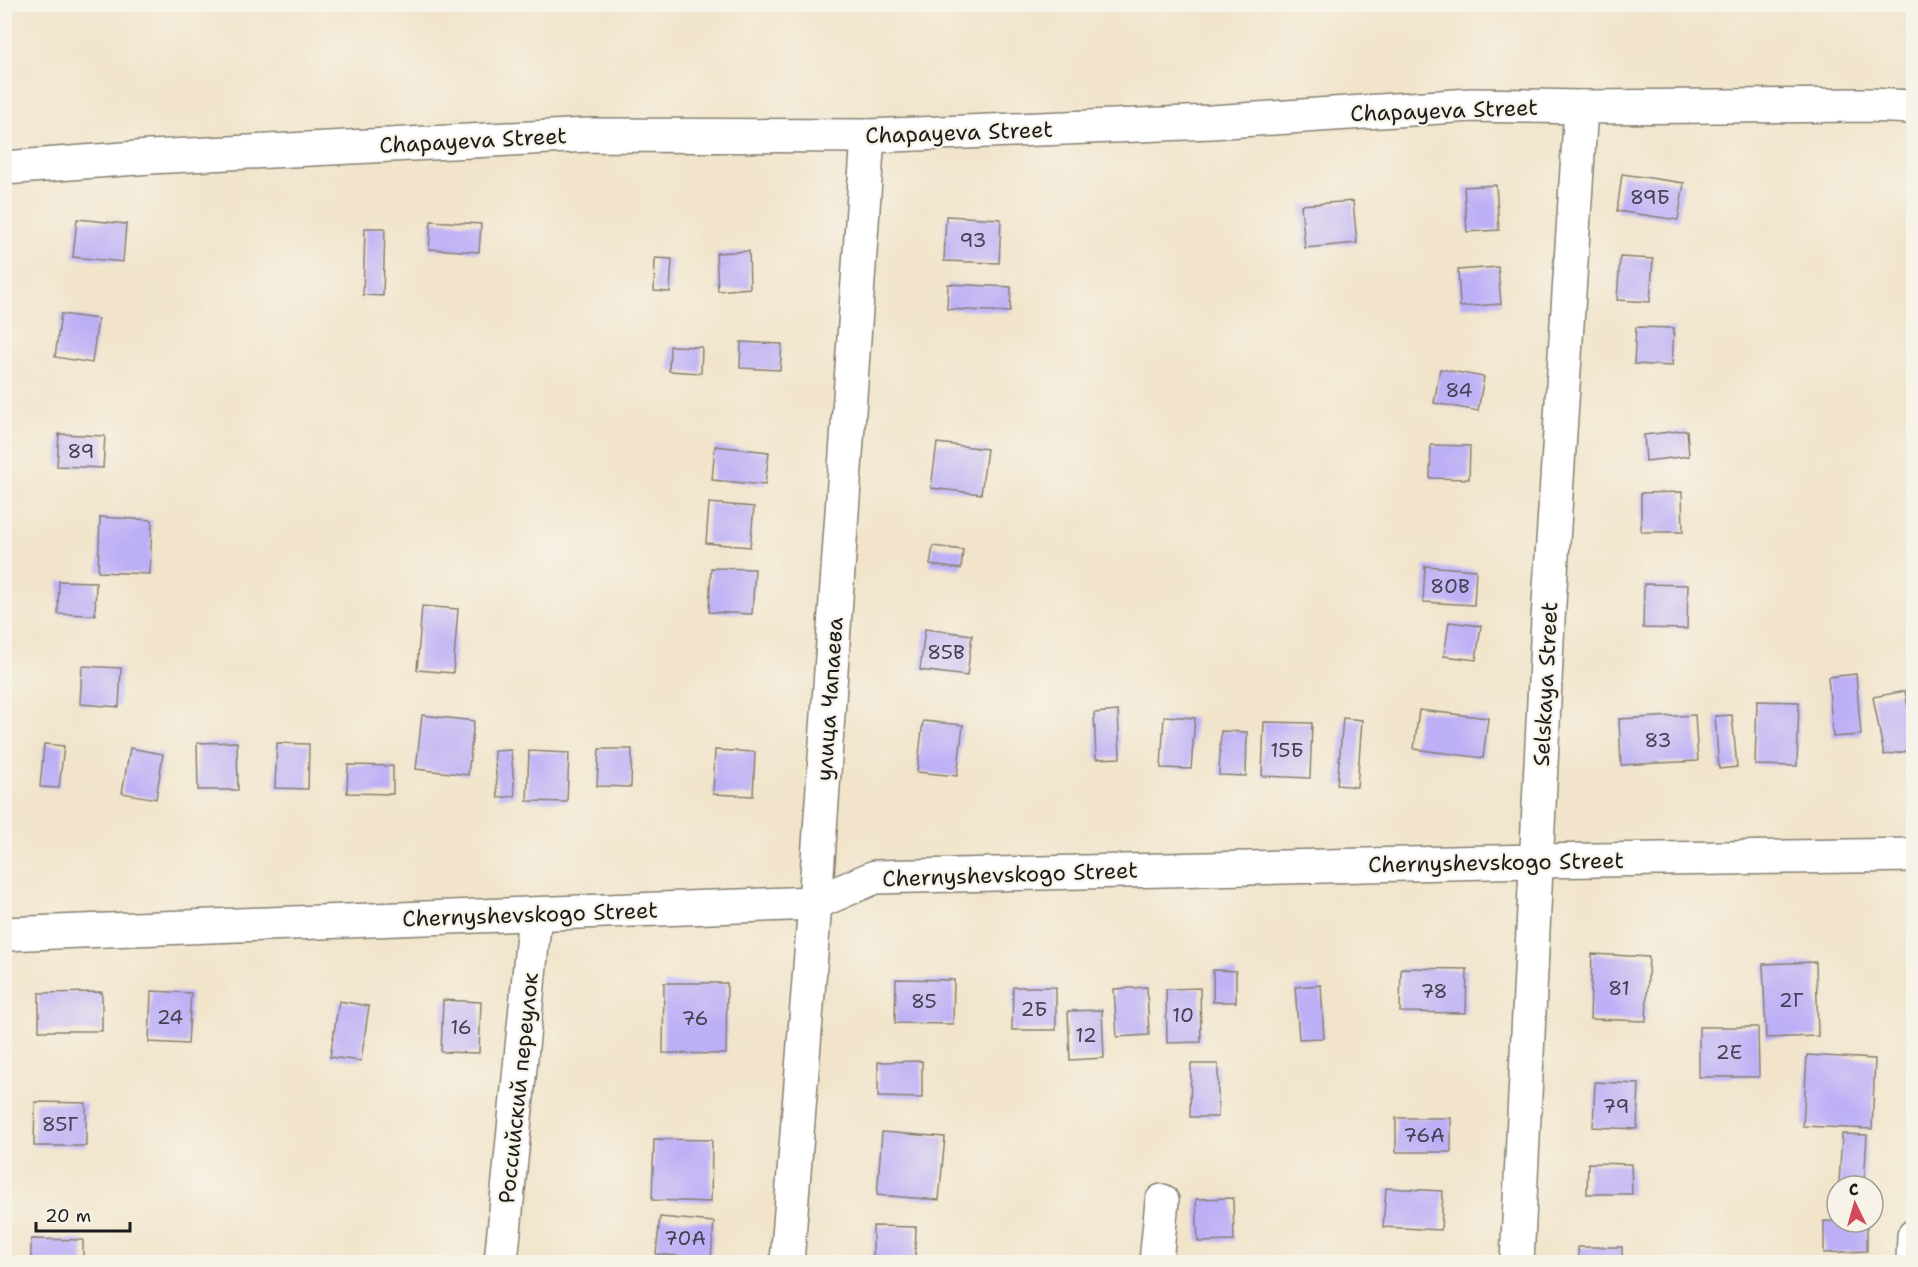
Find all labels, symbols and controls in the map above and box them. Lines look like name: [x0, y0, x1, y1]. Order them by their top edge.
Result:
street label: Chapayeva Street: [1350, 93, 1538, 128]
street label: Chapayeva Street: [865, 115, 1053, 150]
street label: Chapayeva Street: [378, 121, 568, 160]
house number: 89Б: [1630, 184, 1670, 210]
house number: 93: [959, 227, 987, 253]
house number: 84: [1445, 377, 1473, 403]
house number: 89: [68, 438, 95, 464]
house number: 80В: [1430, 573, 1470, 599]
street label: Selskaya Street: [1527, 601, 1564, 767]
street label: улица Чапаева: [809, 616, 850, 782]
house number: 85В: [927, 639, 965, 665]
house number: 83: [1645, 727, 1671, 753]
house number: 15Б: [1270, 737, 1304, 763]
street label: Chernyshevskogo Street: [1368, 846, 1624, 879]
street label: Chernyshevskogo Street: [882, 856, 1138, 893]
street label: Chernyshevskogo Street: [402, 896, 658, 933]
street label: Российский переулок: [492, 971, 545, 1205]
house number: 81: [1608, 975, 1630, 1001]
house number: 78: [1420, 978, 1448, 1004]
house number: 2Г: [1779, 987, 1804, 1013]
house number: 85: [911, 988, 937, 1014]
house number: 2Б: [1020, 996, 1048, 1022]
house number: 10: [1172, 1002, 1194, 1028]
house number: 24: [157, 1004, 183, 1030]
house number: 76: [681, 1005, 709, 1031]
house number: 16: [450, 1014, 472, 1040]
house number: 12: [1075, 1022, 1097, 1048]
house number: 2Е: [1716, 1039, 1742, 1065]
house number: 79: [1602, 1093, 1630, 1119]
house number: 85Г: [42, 1111, 79, 1137]
house number: 76А: [1403, 1122, 1445, 1148]
north arrow: [1825, 1174, 1885, 1234]
text: С: [1848, 1179, 1860, 1200]
scale bar: [36, 1195, 130, 1233]
text: 20 m: [45, 1204, 91, 1228]
house number: 70А: [664, 1225, 706, 1251]

